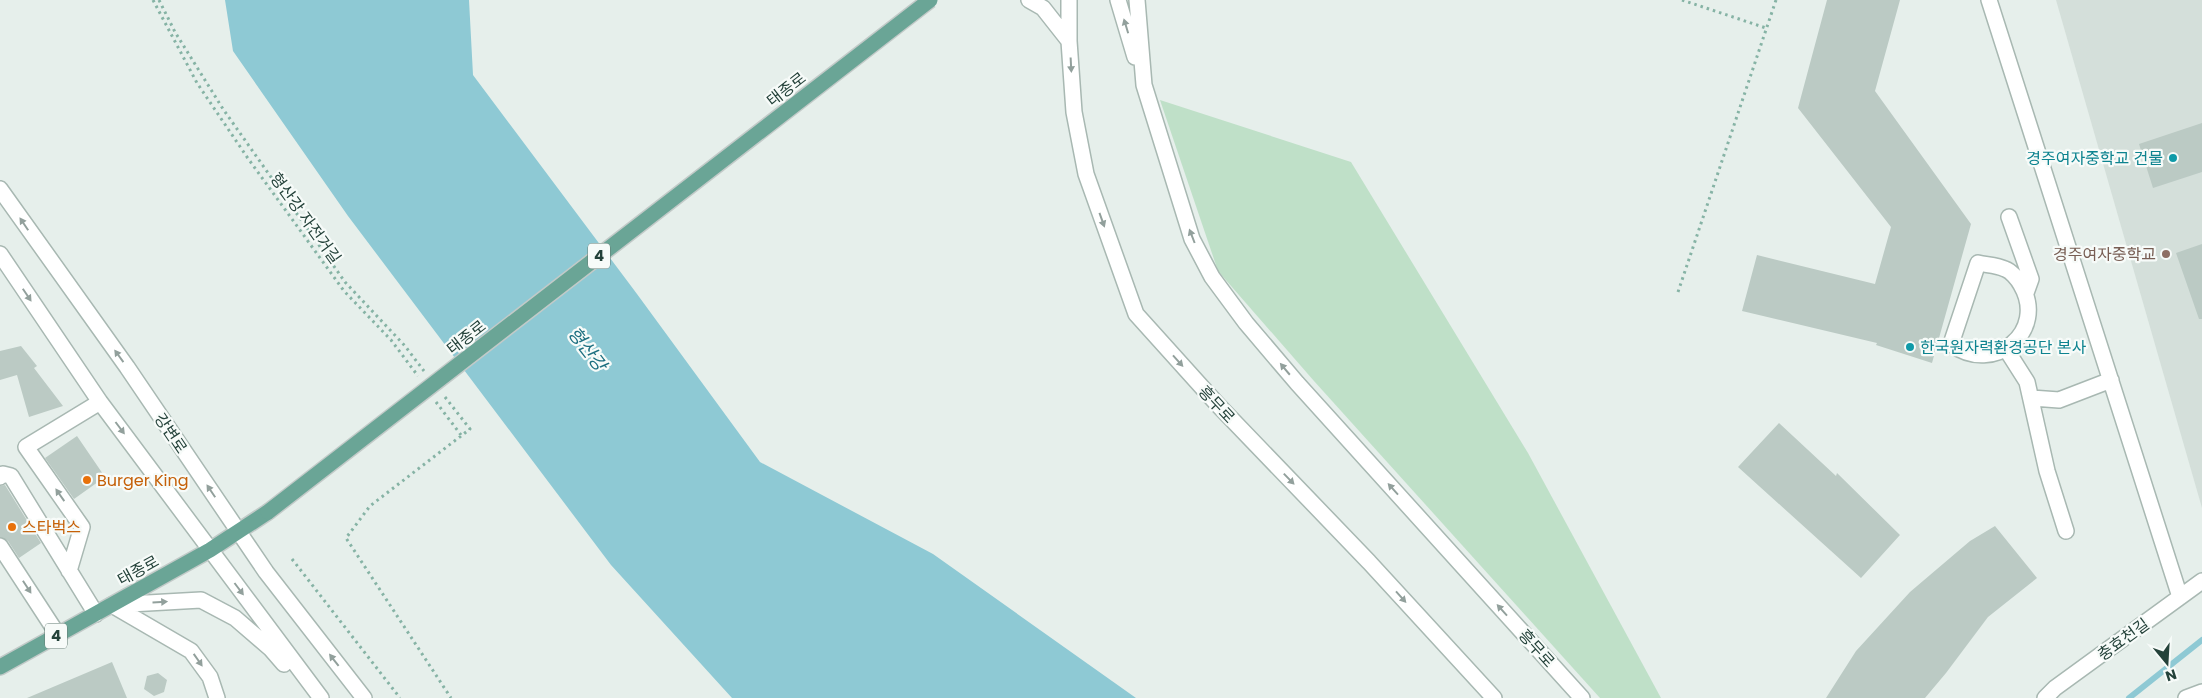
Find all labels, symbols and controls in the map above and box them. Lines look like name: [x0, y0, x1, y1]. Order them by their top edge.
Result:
one-way arrow: [1121, 18, 1129, 33]
one-way arrow: [1067, 57, 1075, 73]
street label: 태종로: [762, 67, 811, 112]
place label: 경주여자중학교 건물: [2026, 147, 2163, 170]
marker: 경주여자중학교 건물: [2167, 152, 2179, 164]
street label: 형산강 자전거길: [265, 168, 346, 268]
one-way arrow: [1098, 213, 1106, 228]
one-way arrow: [19, 218, 29, 231]
one-way arrow: [1188, 229, 1195, 244]
place label: 경주여자중학교: [2053, 243, 2156, 266]
road number: 4: [588, 244, 610, 268]
marker: 경주여자중학교: [2160, 248, 2172, 260]
one-way arrow: [22, 288, 32, 302]
street label: 태종로: [442, 315, 491, 360]
water label: 형산강: [562, 321, 614, 378]
place label: 한국원자력환경공단 본사: [1920, 336, 2086, 359]
marker: 한국원자력환경공단 본사: [1904, 341, 1916, 353]
one-way arrow: [114, 350, 124, 363]
one-way arrow: [1172, 354, 1184, 366]
one-way arrow: [1279, 362, 1290, 375]
street label: 흥무로: [1193, 380, 1240, 429]
street label: 강변로: [149, 409, 193, 458]
one-way arrow: [115, 421, 125, 435]
place label: Burger King: [97, 469, 189, 492]
one-way arrow: [1283, 473, 1295, 485]
marker: Burger King: [81, 474, 93, 486]
one-way arrow: [206, 484, 215, 497]
one-way arrow: [1387, 484, 1399, 496]
one-way arrow: [55, 489, 65, 502]
place label: 스타벅스: [22, 516, 81, 539]
marker: 스타벅스: [6, 521, 18, 533]
street label: 태종로: [113, 550, 163, 591]
one-way arrow: [22, 580, 31, 594]
one-way arrow: [234, 582, 244, 596]
one-way arrow: [1395, 590, 1407, 602]
one-way arrow: [153, 598, 169, 606]
one-way arrow: [1496, 604, 1508, 616]
street label: 충효천길: [2093, 613, 2154, 666]
road number: 4: [45, 624, 67, 648]
street label: 흥무로: [1513, 624, 1560, 673]
north arrow: [2142, 638, 2192, 688]
one-way arrow: [329, 653, 339, 666]
one-way arrow: [193, 654, 203, 667]
text: N: [2163, 664, 2179, 687]

